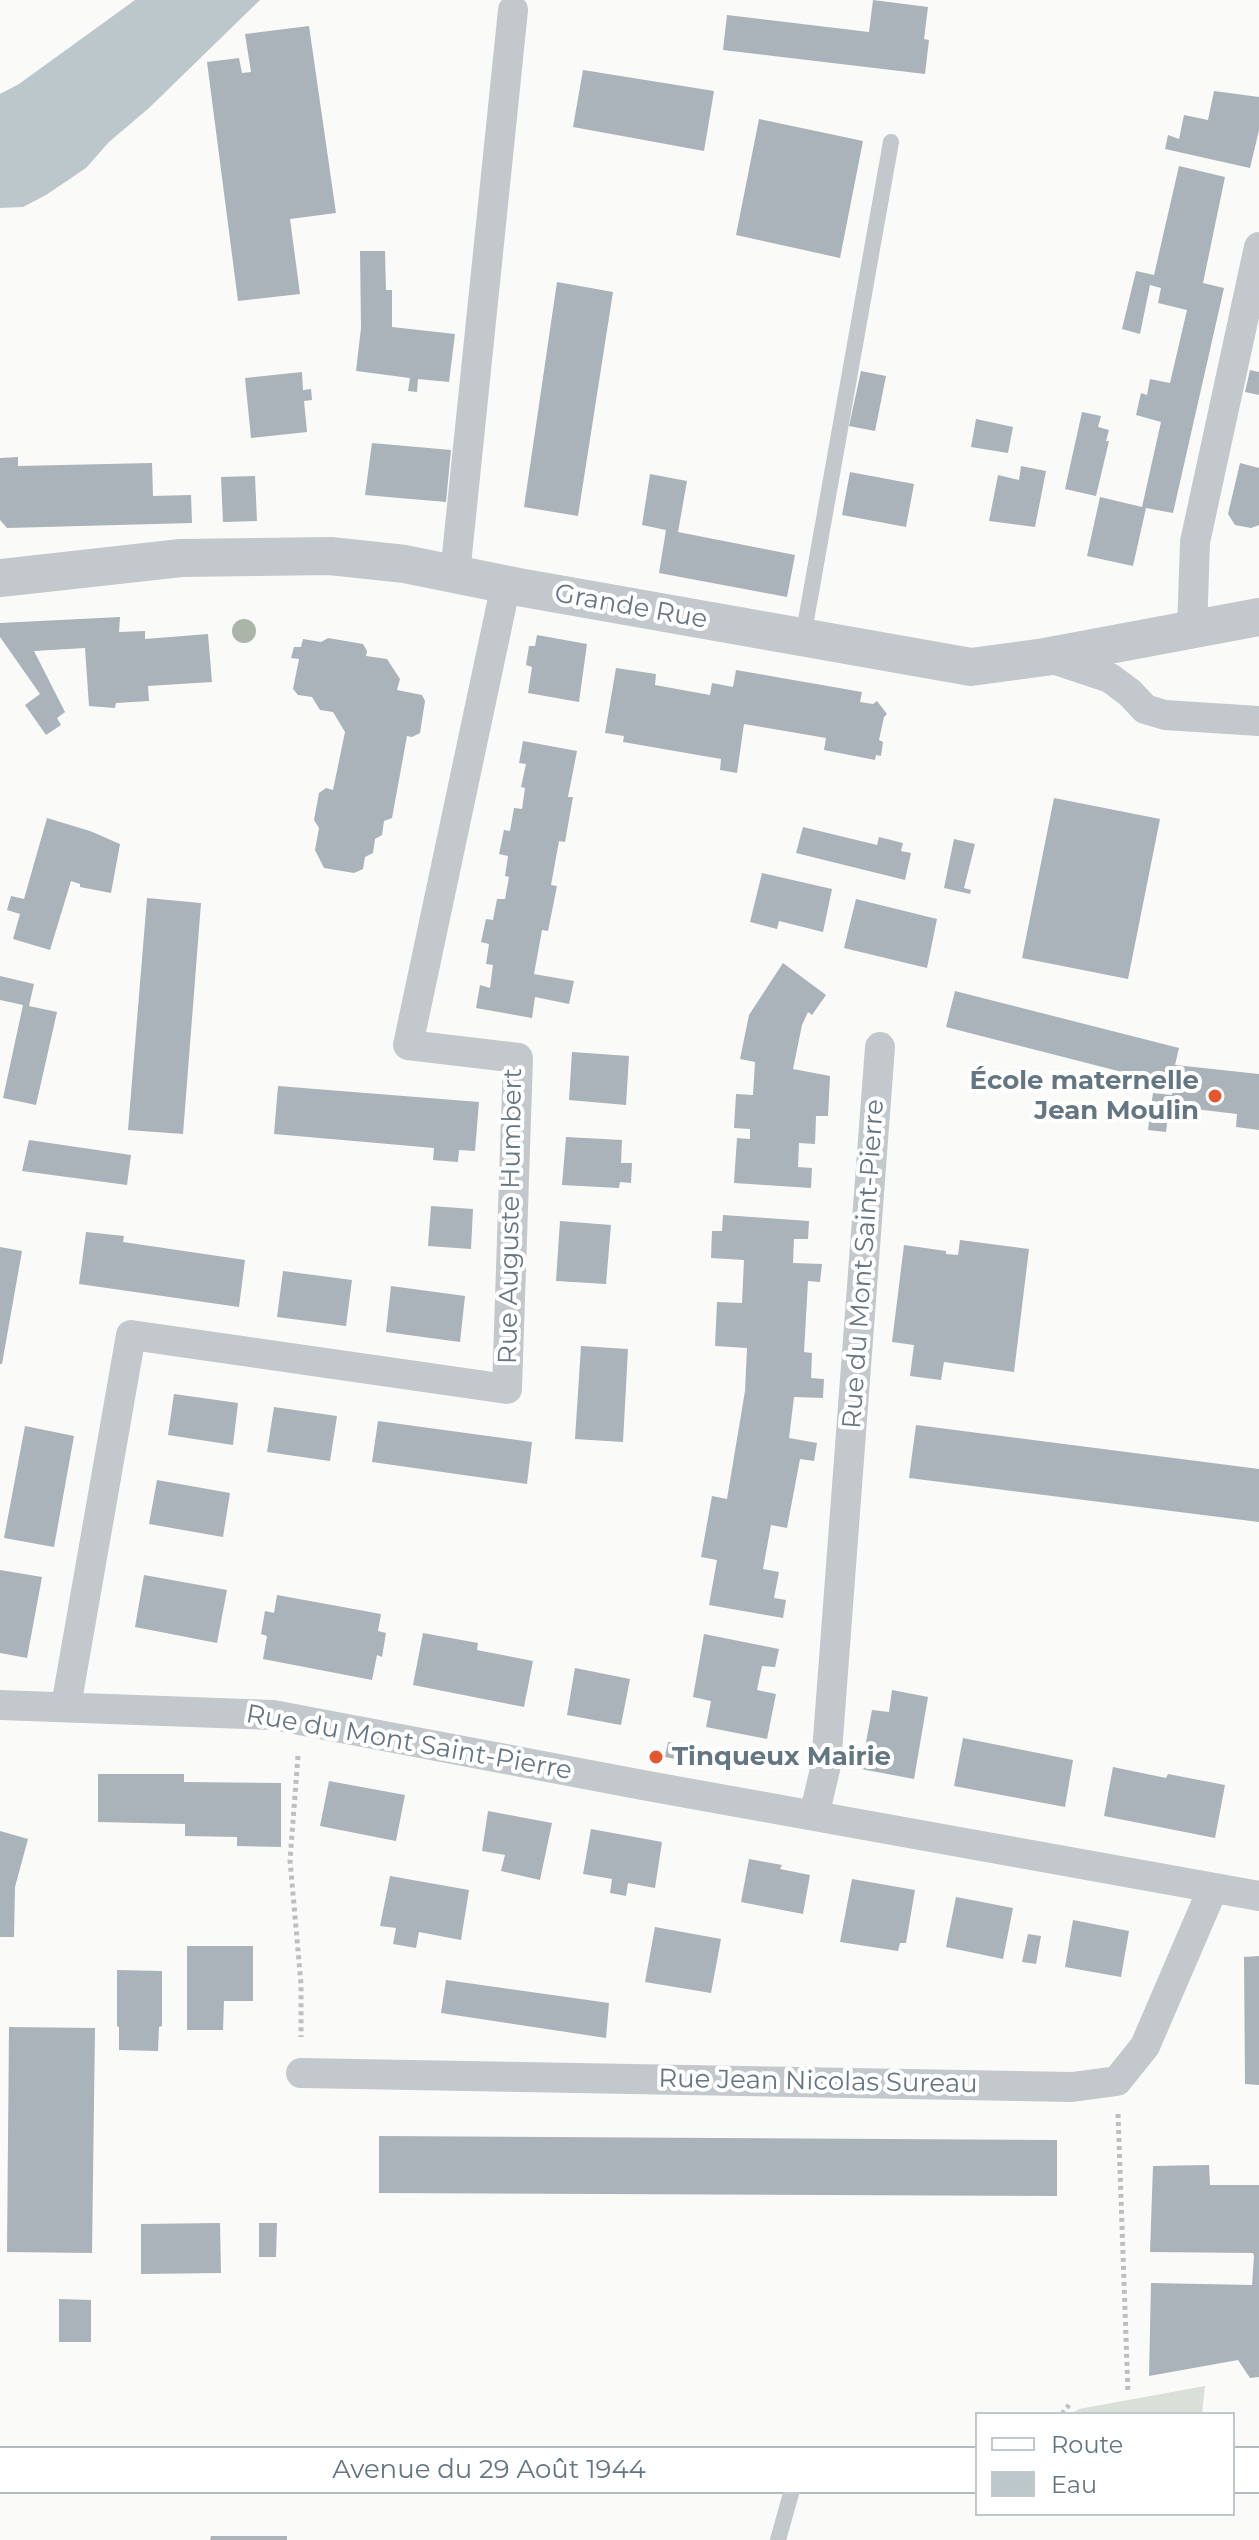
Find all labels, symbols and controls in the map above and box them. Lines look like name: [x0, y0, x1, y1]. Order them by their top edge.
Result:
street label: Grande Rue: [552, 578, 710, 636]
place label: École maternelle Jean Moulin: [970, 1065, 1199, 1126]
street label: Rue Auguste Humbert: [493, 1068, 529, 1364]
marker: École maternelle Jean Moulin: [1206, 1087, 1224, 1105]
street label: Rue du Mont Saint-Pierre: [837, 1098, 891, 1430]
street label: Rue du Mont Saint-Pierre: [244, 1699, 574, 1787]
place label: Tinqueux Mairie: [672, 1741, 891, 1773]
marker: Tinqueux Mairie: [647, 1748, 665, 1766]
street label: Rue Jean Nicolas Sureau: [658, 2064, 978, 2100]
legend: [975, 2412, 1235, 2516]
text: Route: [1051, 2430, 1123, 2459]
street label: Avenue du 29 Août 1944: [332, 2454, 646, 2486]
text: Eau: [1051, 2470, 1097, 2499]

